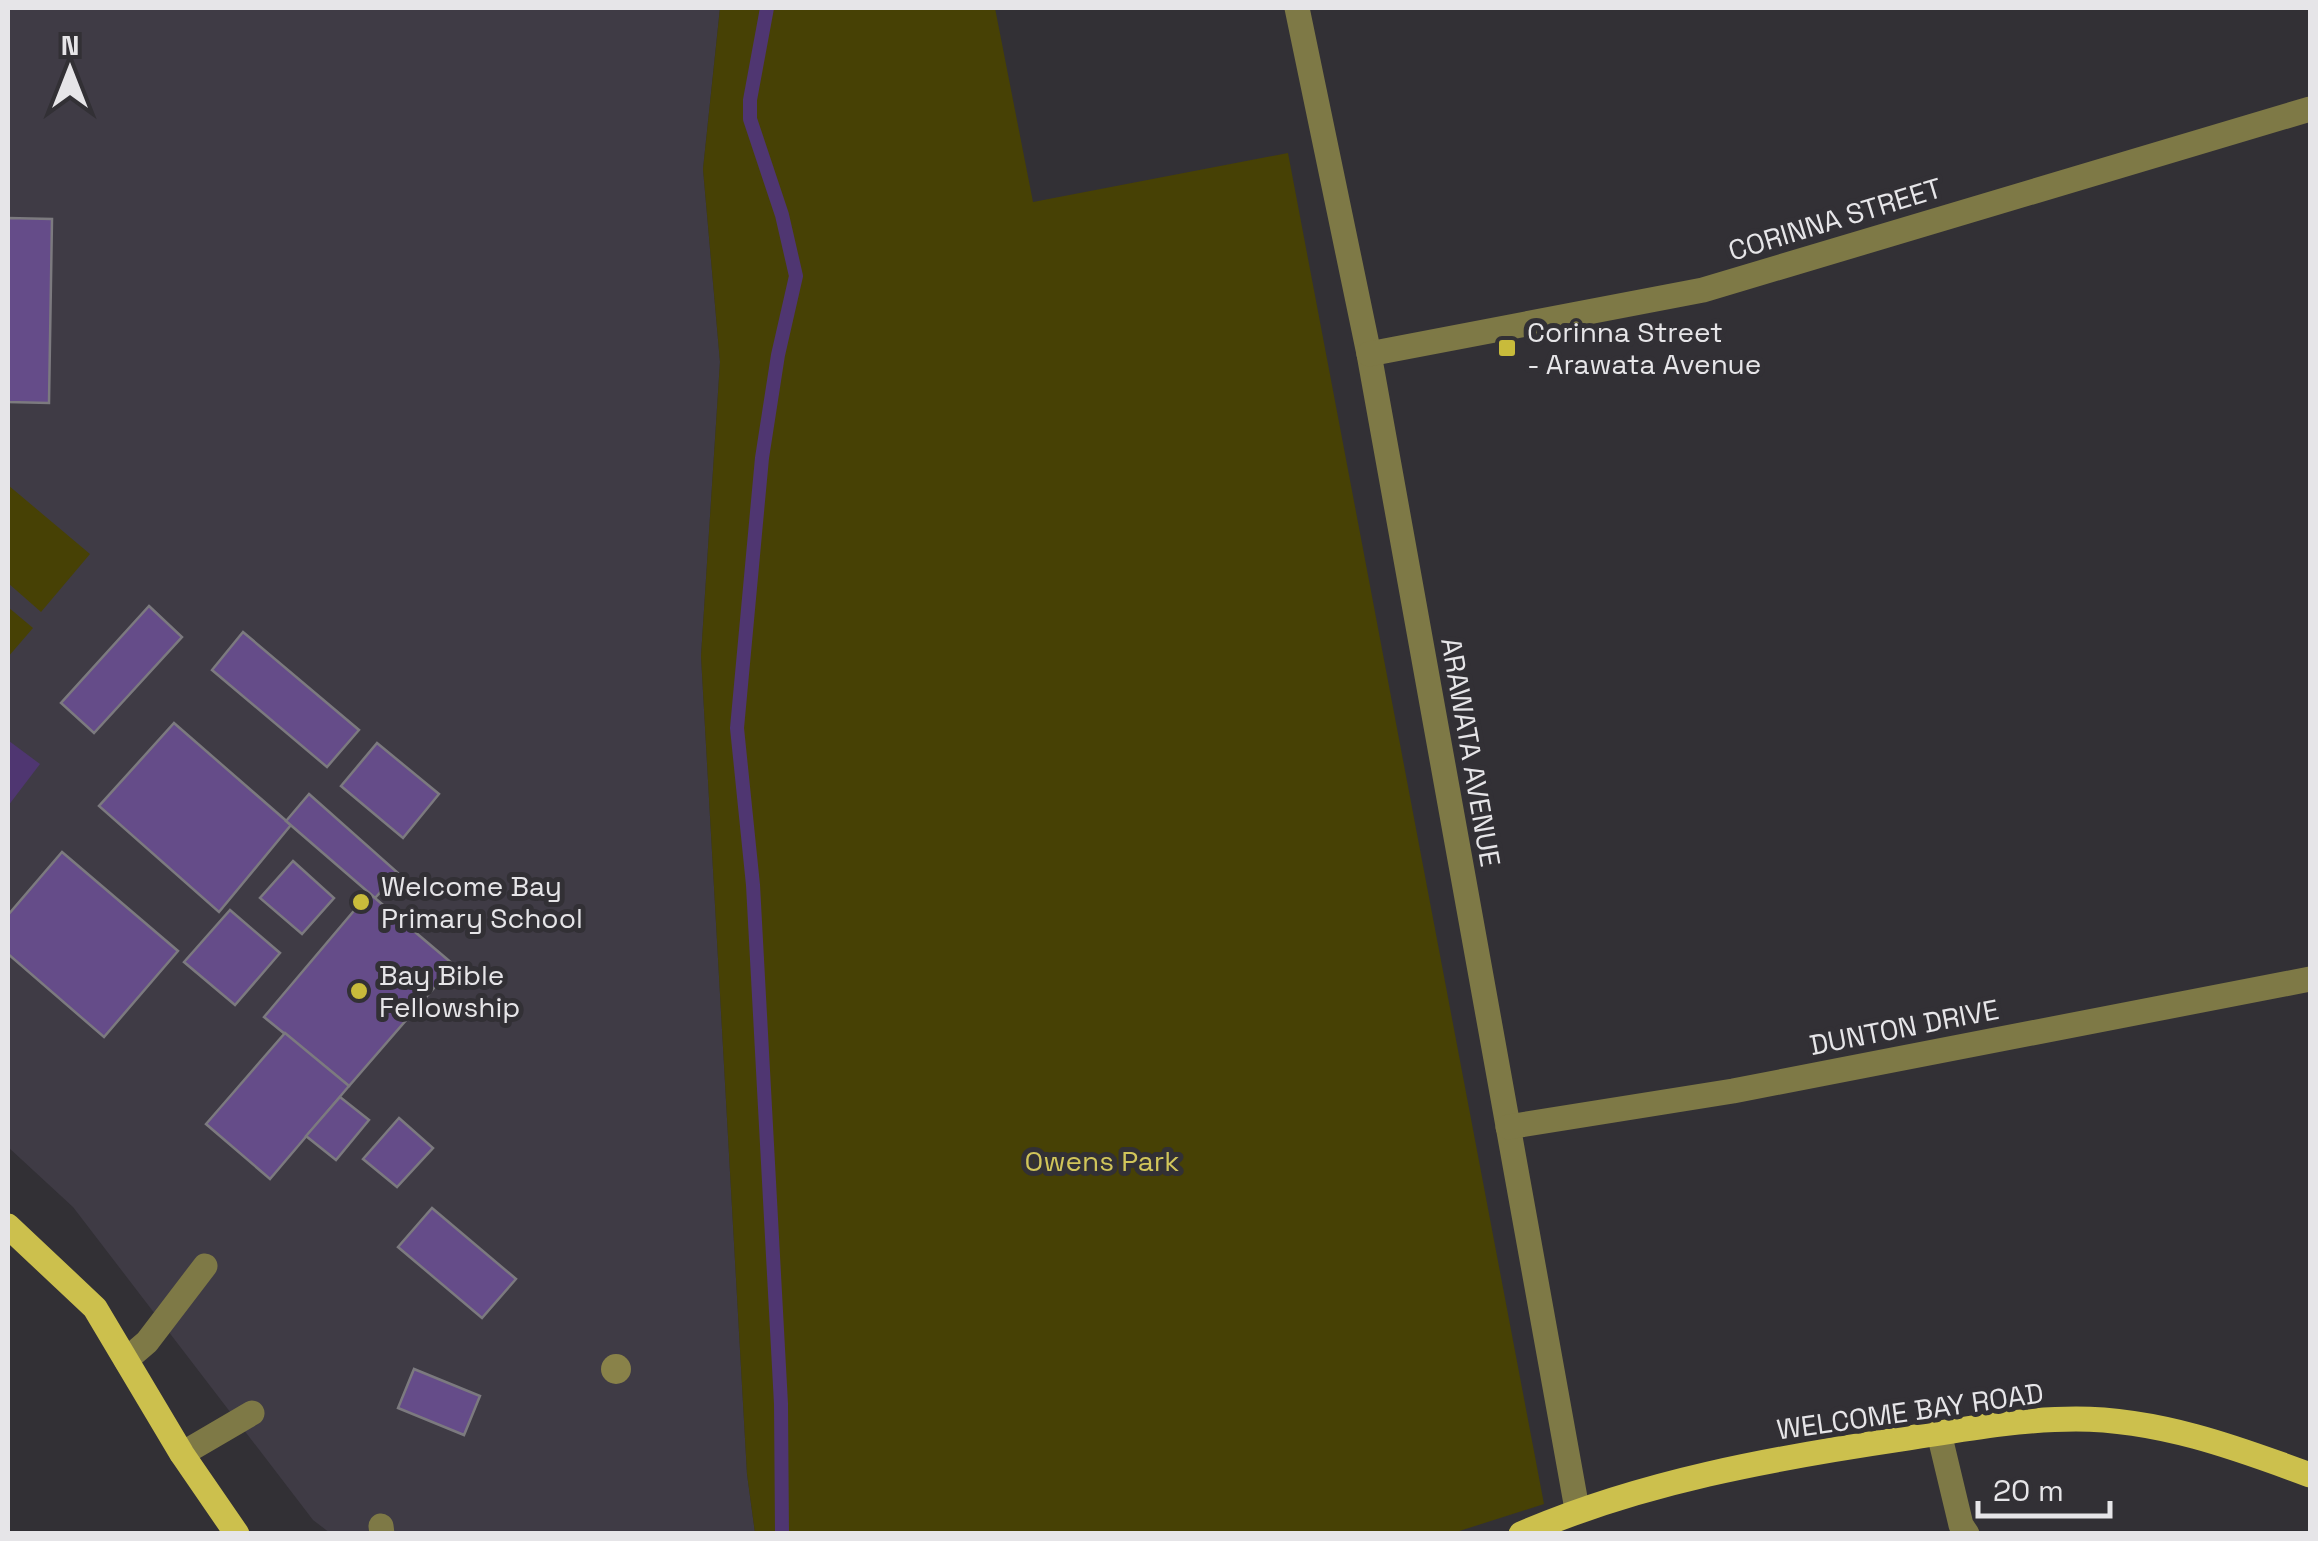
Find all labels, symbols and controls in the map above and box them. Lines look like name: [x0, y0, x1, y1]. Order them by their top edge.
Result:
north arrow: [20, 20, 120, 120]
text: N: [61, 27, 79, 63]
street label: CORINNA STREET: [1724, 169, 1946, 269]
place label: Corinna Street - Arawata Avenue: [1527, 314, 1761, 382]
marker: Corinna Street - Arawata Avenue: [1496, 337, 1518, 359]
street label: ARAWATA AVENUE: [1433, 635, 1509, 869]
place label: Welcome Bay Primary School: [381, 868, 583, 936]
marker: Welcome Bay Primary School: [350, 891, 372, 913]
place label: Bay Bible Fellowship: [379, 957, 520, 1025]
marker: Bay Bible Fellowship: [348, 980, 370, 1002]
street label: DUNTON DRIVE: [1806, 991, 2002, 1063]
park label: Owens Park: [1025, 1143, 1179, 1179]
street label: WELCOME BAY ROAD: [1774, 1374, 2046, 1448]
scale bar: [1978, 1456, 2110, 1518]
text: 20 m: [1993, 1471, 2064, 1510]

